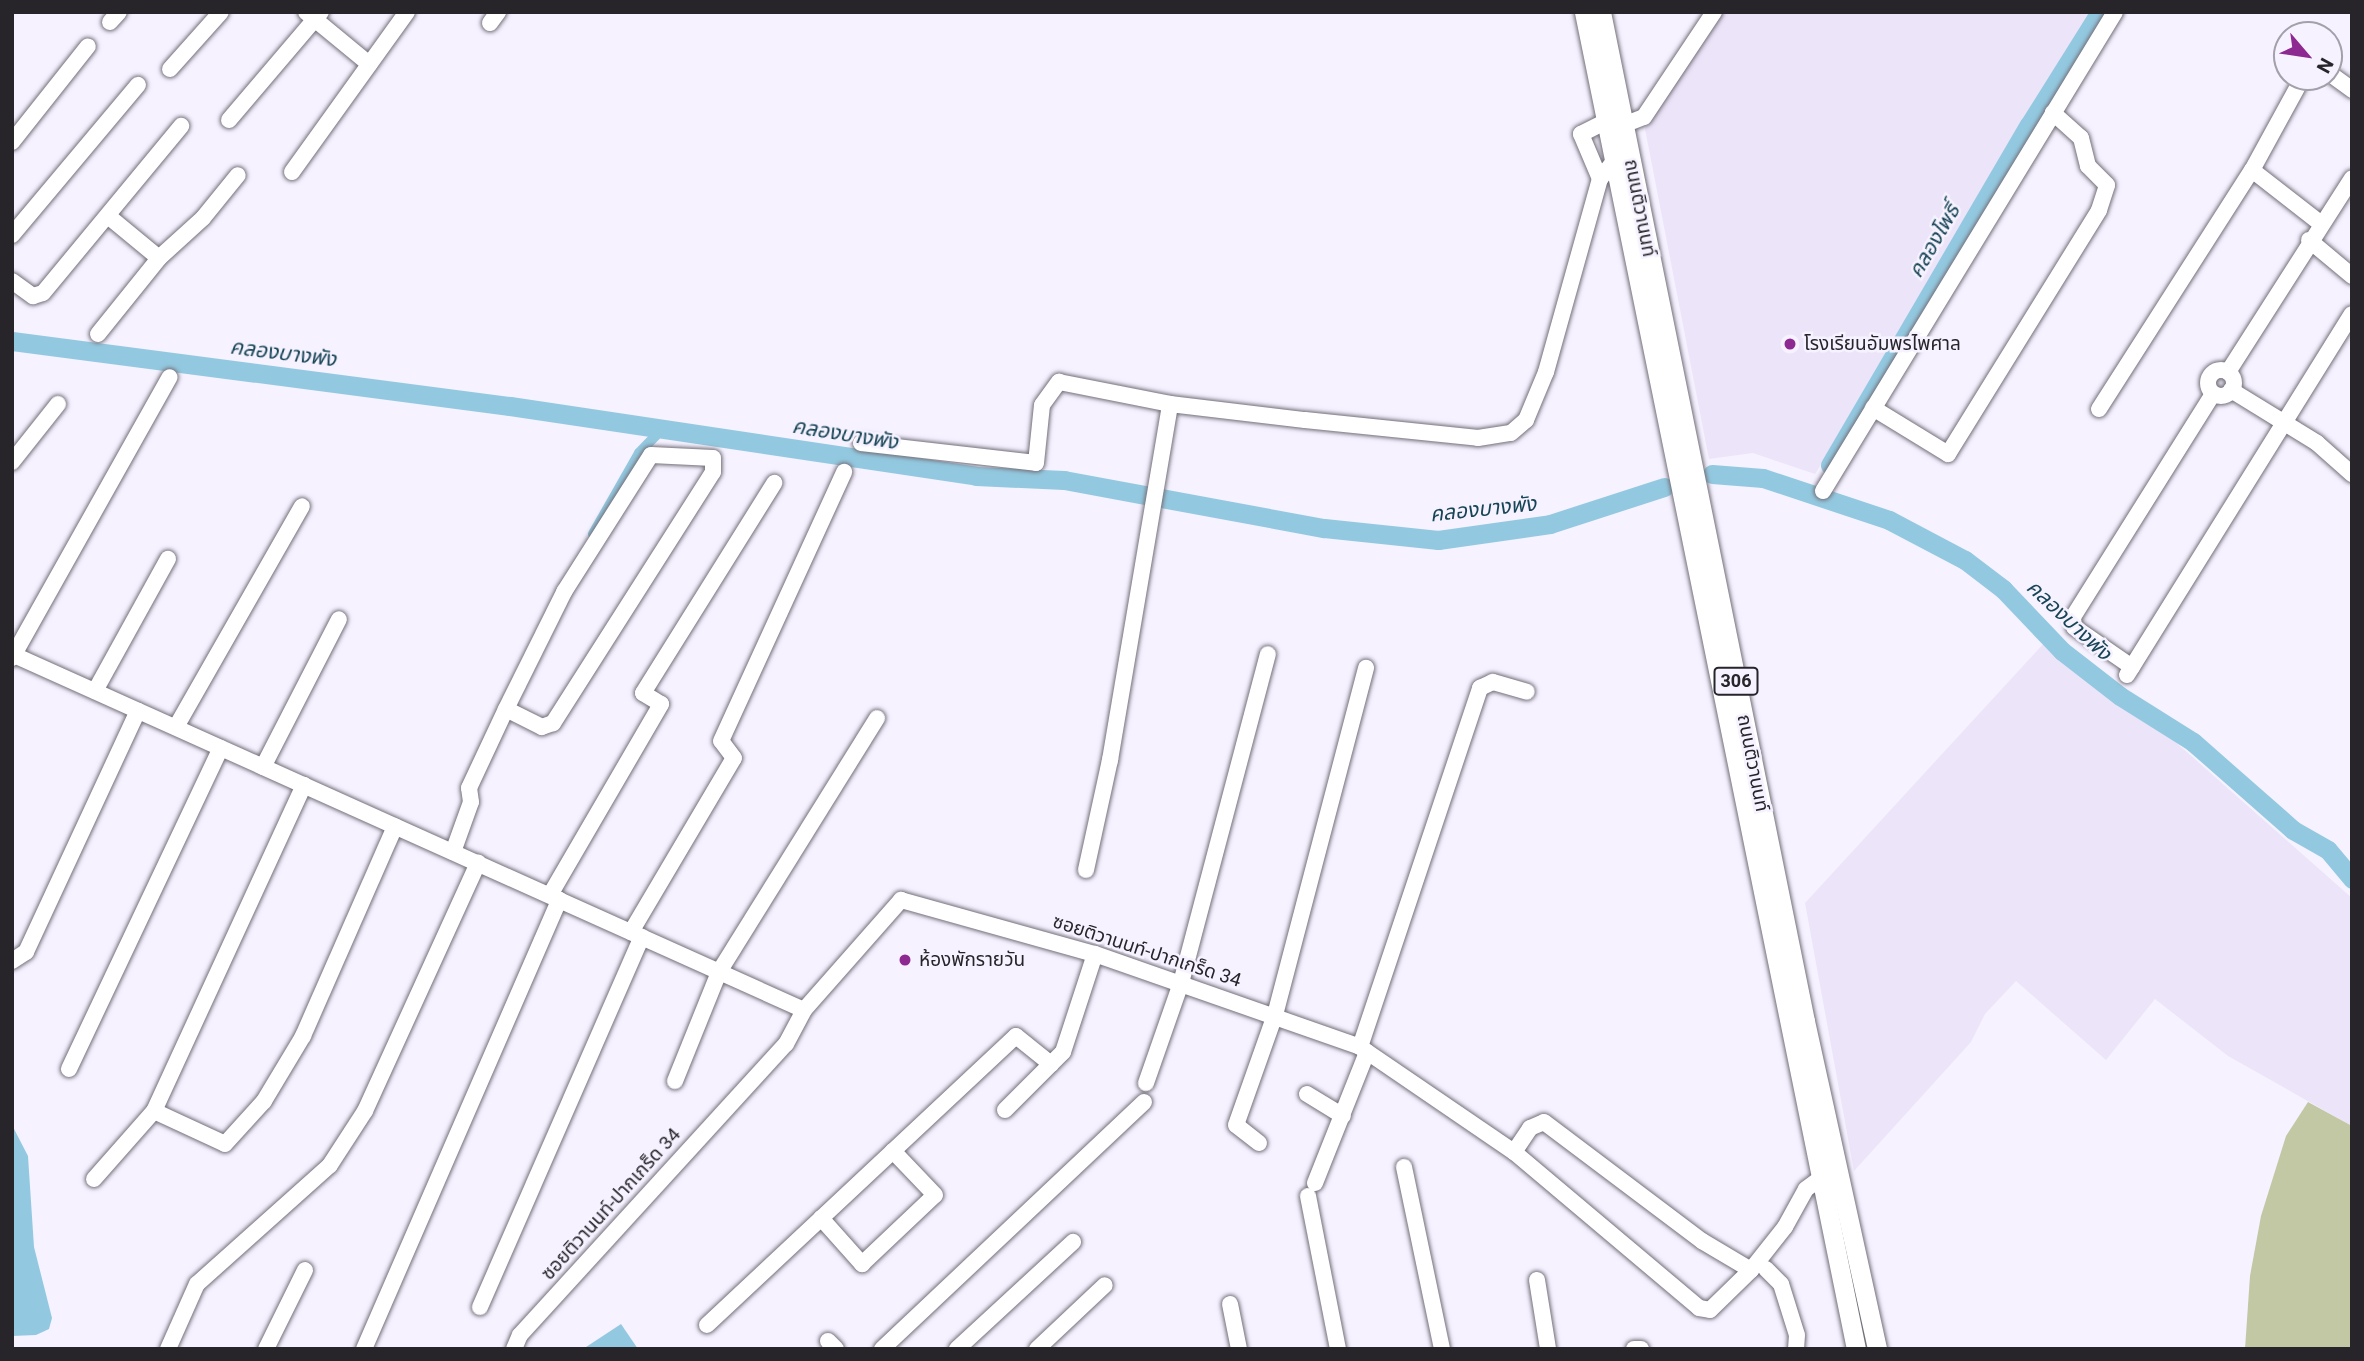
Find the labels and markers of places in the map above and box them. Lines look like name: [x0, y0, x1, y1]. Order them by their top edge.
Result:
place label: โรงเรียนอัมพรไพศาล: [1804, 333, 1961, 355]
marker: โรงเรียนอัมพรไพศาล: [1782, 336, 1798, 352]
place label: ห้องพักรายวัน: [919, 949, 1025, 971]
marker: ห้องพักรายวัน: [897, 952, 913, 968]

